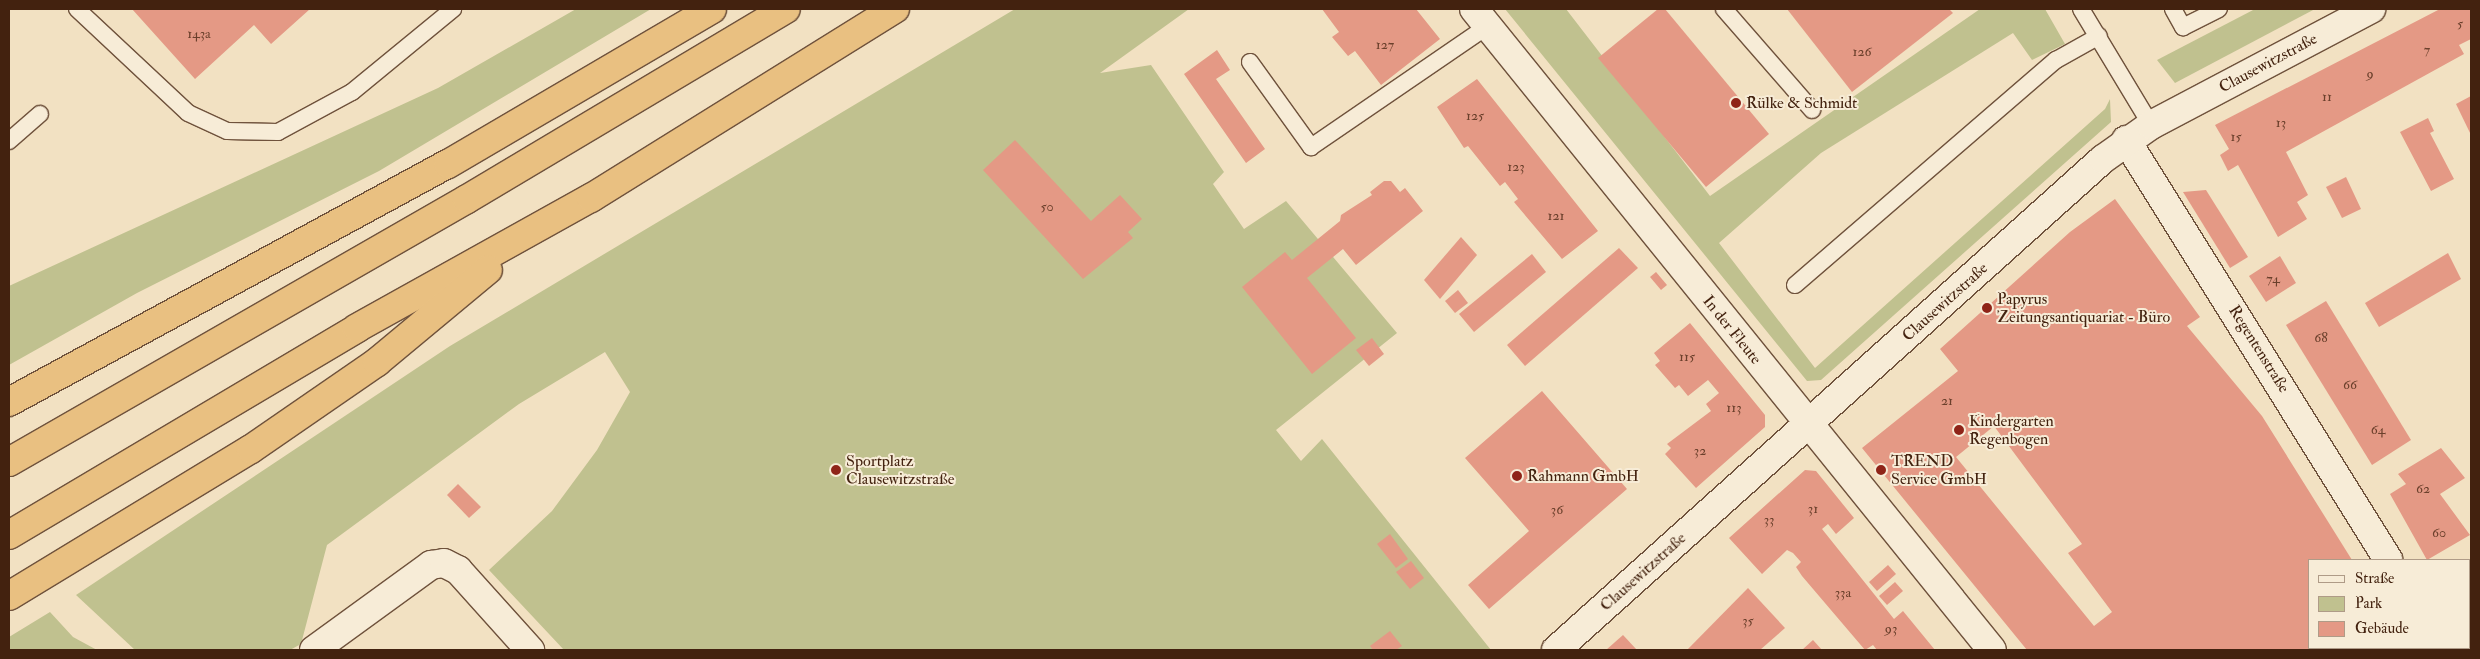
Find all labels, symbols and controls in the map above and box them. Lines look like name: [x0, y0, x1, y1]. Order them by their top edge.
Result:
house number: 5: [2457, 16, 2463, 32]
house number: 143a: [187, 26, 211, 42]
street label: Clausewitzstraße: [2216, 29, 2320, 97]
house number: 127: [1376, 37, 1394, 53]
house number: 7: [2424, 42, 2430, 58]
house number: 126: [1852, 44, 1872, 60]
house number: 9: [2366, 66, 2374, 82]
house number: 11: [2322, 89, 2332, 105]
place label: Rülke & Schmidt: [1746, 93, 1857, 113]
marker: Rülke & Schmidt: [1730, 97, 1742, 109]
house number: 125: [1466, 108, 1484, 124]
house number: 13: [2276, 115, 2286, 131]
house number: 15: [2230, 129, 2242, 145]
house number: 123: [1507, 159, 1525, 175]
house number: 50: [1040, 199, 1054, 215]
house number: 121: [1547, 208, 1565, 224]
street label: Clausewitzstraße: [1898, 259, 1992, 345]
house number: 74: [2266, 271, 2280, 287]
place label: Papyrus Zeitungsantiquariat - Büro: [1997, 289, 2170, 327]
street label: In der Fleute: [1698, 292, 1766, 368]
marker: Papyrus Zeitungsantiquariat - Büro: [1981, 302, 1993, 314]
street label: Regentenstraße: [2225, 302, 2293, 396]
house number: 68: [2314, 330, 2328, 346]
house number: 115: [1679, 349, 1695, 365]
house number: 66: [2343, 377, 2357, 393]
house number: 21: [1941, 393, 1953, 409]
house number: 113: [1726, 400, 1742, 416]
place label: Kindergarten Regenbogen: [1969, 411, 2054, 449]
house number: 64: [2371, 422, 2385, 438]
marker: Kindergarten Regenbogen: [1953, 424, 1965, 436]
house number: 32: [1694, 443, 1706, 459]
place label: Sportplatz Clausewitzstraße: [846, 451, 954, 489]
place label: TREND Service GmbH: [1891, 451, 1987, 489]
marker: Sportplatz Clausewitzstraße: [830, 464, 842, 476]
marker: TREND Service GmbH: [1875, 464, 1887, 476]
place label: Rahmann GmbH: [1527, 466, 1639, 486]
marker: Rahmann GmbH: [1511, 470, 1523, 482]
house number: 62: [2416, 481, 2430, 497]
house number: 31: [1808, 501, 1818, 517]
house number: 36: [1551, 502, 1563, 518]
house number: 33: [1764, 512, 1774, 528]
house number: 60: [2432, 525, 2446, 541]
street label: Clausewitzstraße: [1596, 529, 1690, 615]
legend: [2308, 559, 2470, 649]
text: Straße: [2355, 569, 2394, 588]
house number: 33a: [1835, 585, 1851, 601]
text: Park: [2355, 594, 2382, 613]
house number: 35: [1742, 613, 1754, 629]
text: Gebäude: [2355, 619, 2409, 638]
house number: 93: [1885, 621, 1897, 637]

